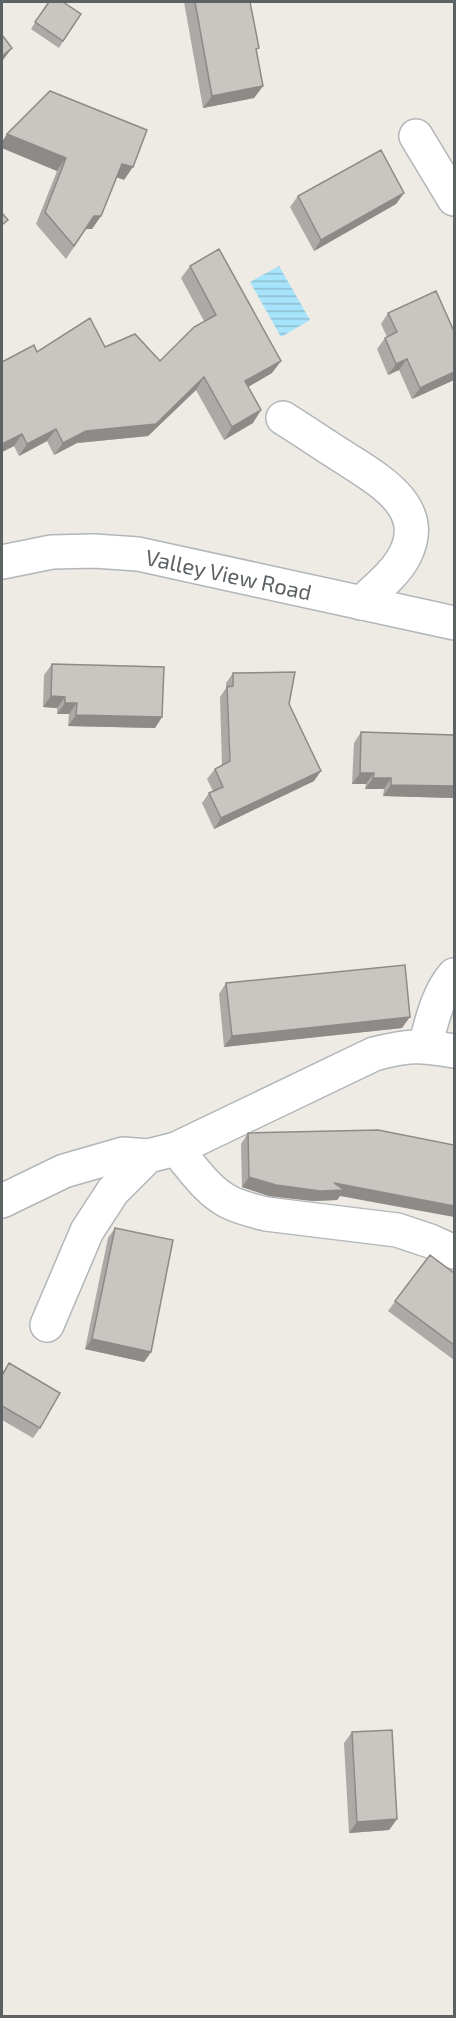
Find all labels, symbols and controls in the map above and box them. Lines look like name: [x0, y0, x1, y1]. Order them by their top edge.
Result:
street label: Valley View Road: [143, 543, 314, 605]

